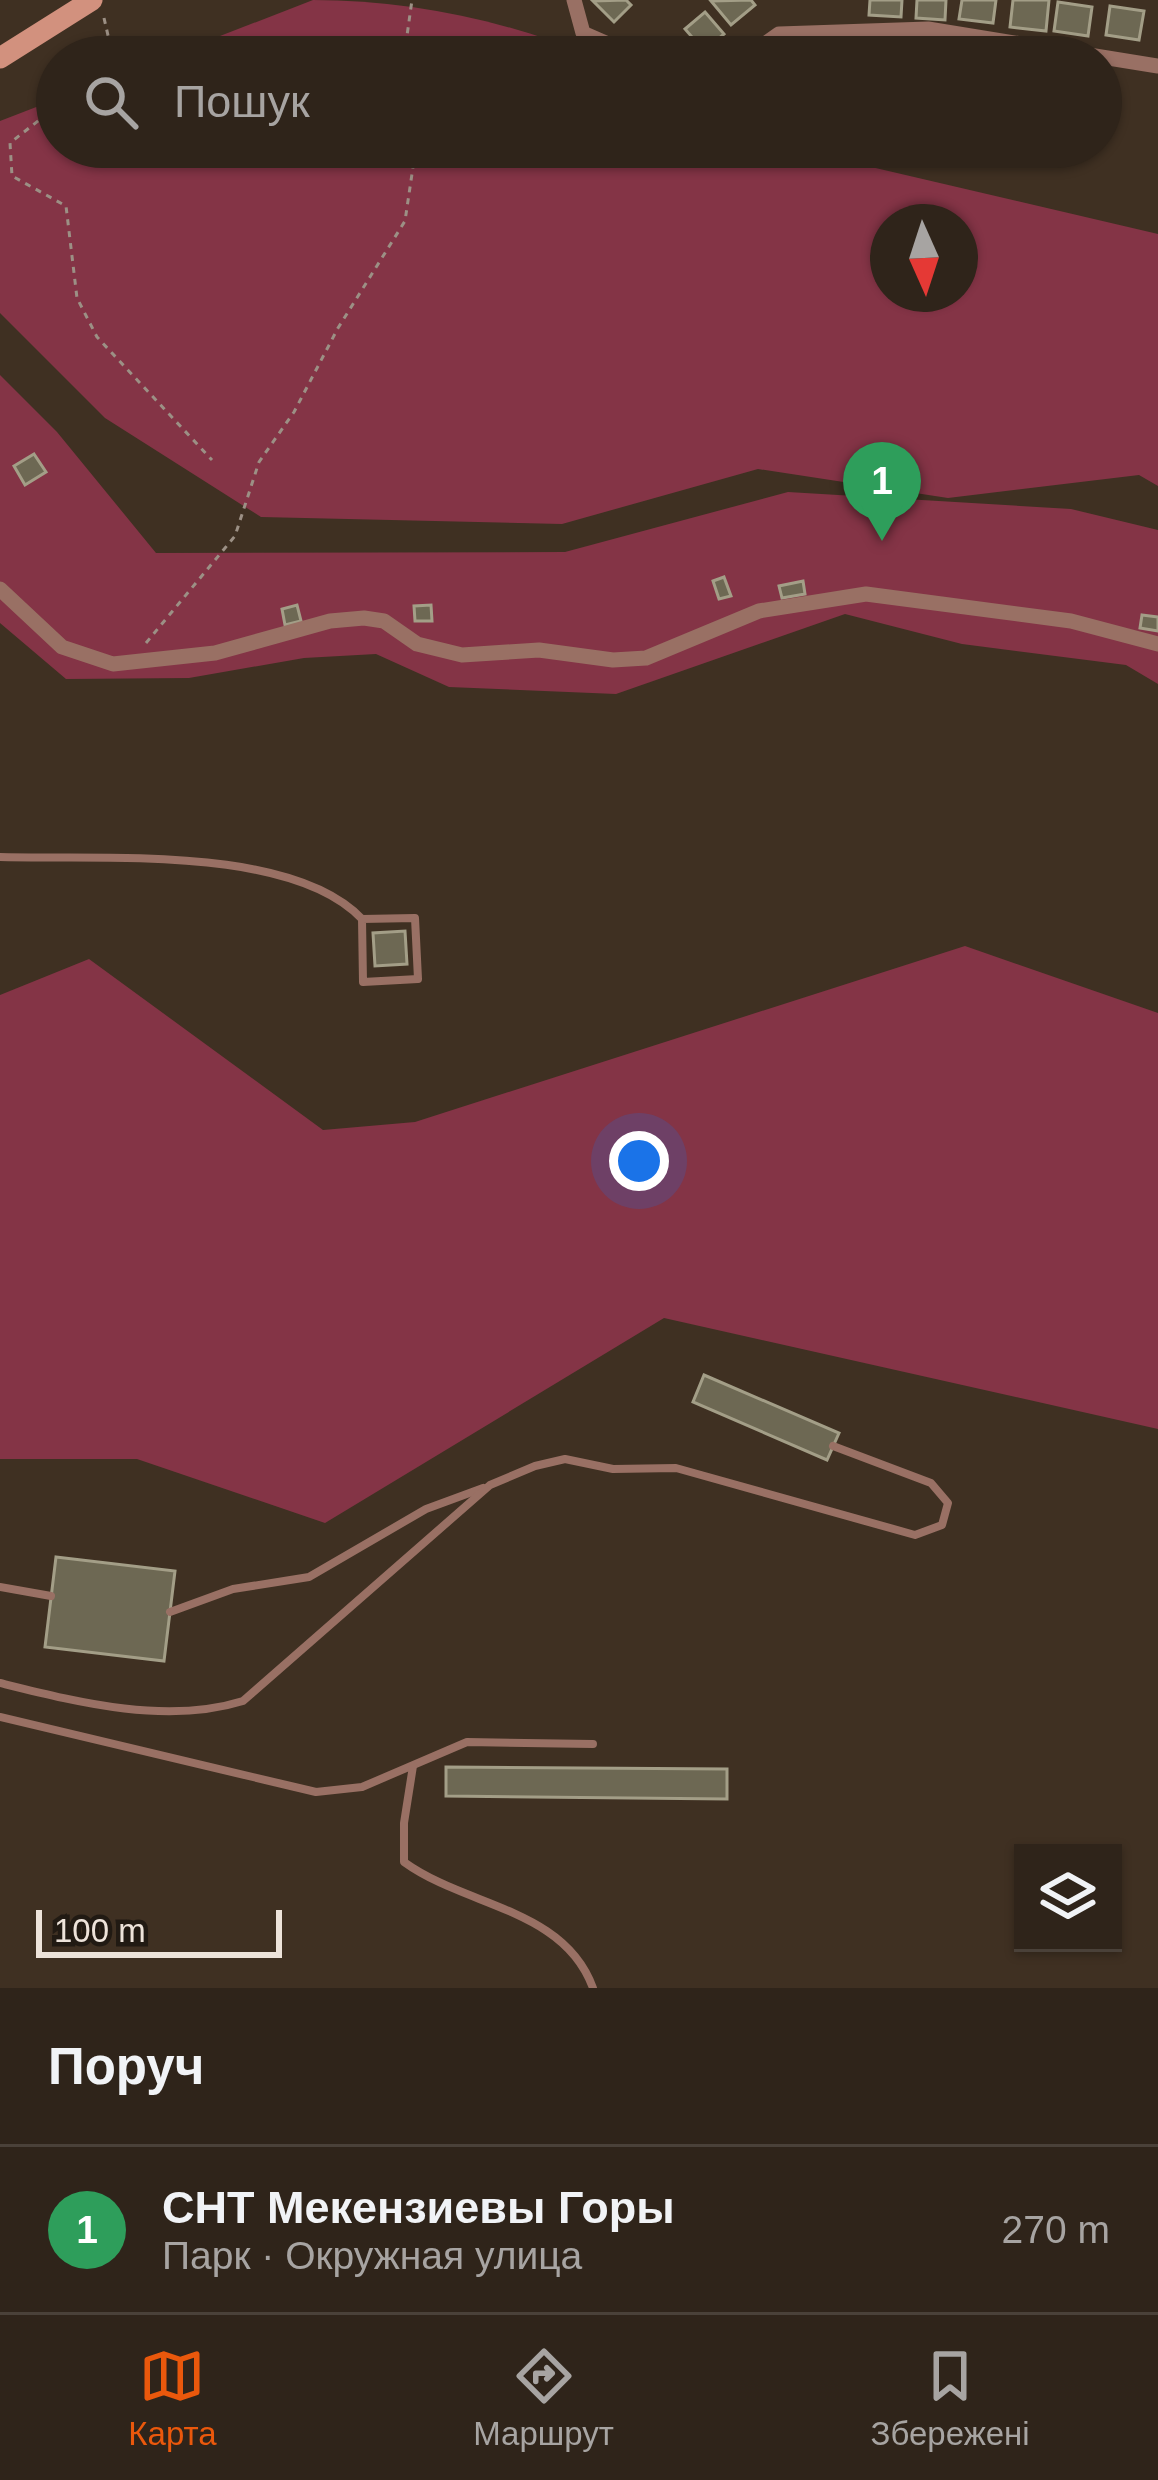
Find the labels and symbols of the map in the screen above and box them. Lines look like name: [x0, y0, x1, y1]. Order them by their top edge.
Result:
north arrow: [870, 204, 978, 312]
pin: 1: [843, 442, 921, 541]
your location: [609, 1131, 669, 1191]
scale bar: [36, 1904, 282, 1957]

